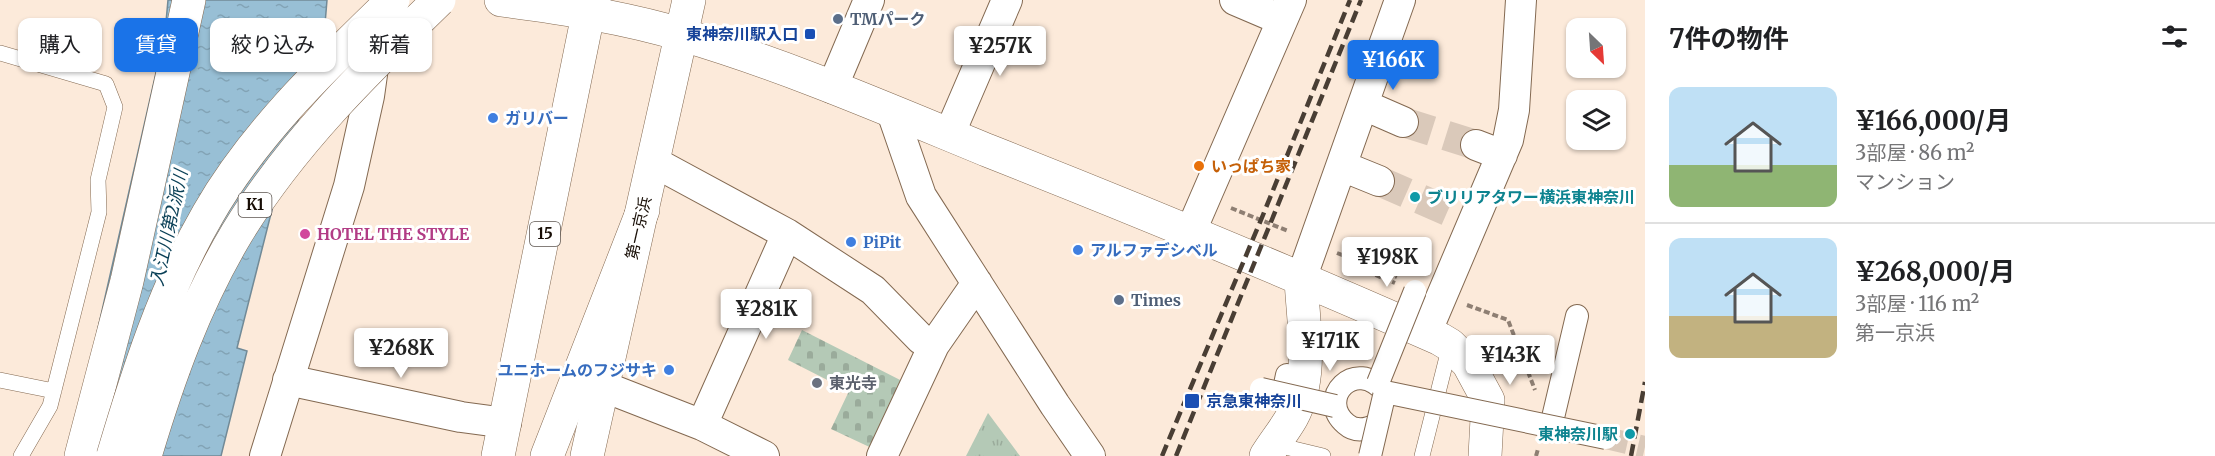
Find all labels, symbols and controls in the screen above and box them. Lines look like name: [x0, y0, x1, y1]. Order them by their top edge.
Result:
place label: TMパーク: [850, 9, 926, 29]
marker: TMパーク: [831, 12, 845, 26]
chip: 購入: [18, 18, 102, 72]
chip: 賃貸: [114, 18, 198, 72]
chip: 絞り込み: [210, 18, 336, 72]
chip: 新着: [348, 18, 432, 72]
north arrow: [1566, 18, 1626, 78]
map controls: [1566, 18, 1626, 150]
icon: filters: [2158, 20, 2191, 53]
text: 7件の物件: [1669, 22, 1789, 55]
place label: 東神奈川駅入口: [686, 24, 798, 44]
pin: ¥257K: [958, 26, 1042, 77]
marker: 東神奈川駅入口: [803, 27, 817, 41]
text: ¥257K: [968, 33, 1032, 58]
pin: ¥166K: [1351, 40, 1435, 91]
text: ¥166K: [1362, 47, 1424, 72]
button: layers: [1566, 90, 1626, 150]
text: ¥166,000/月: [1855, 104, 2011, 137]
place label: ガリバー: [505, 108, 569, 128]
marker: ガリバー: [486, 111, 500, 125]
icon: home: [1717, 111, 1789, 183]
text: 3部屋 · 86 m²: [1855, 140, 1974, 165]
place label: いっぱち家: [1211, 156, 1291, 176]
marker: いっぱち家: [1192, 159, 1206, 173]
water label: 入江川第2派川: [145, 166, 192, 288]
text: マンション: [1855, 169, 1955, 194]
place label: ブリリアタワー横浜東神奈川: [1427, 187, 1635, 207]
marker: ブリリアタワー横浜東神奈川: [1408, 190, 1422, 204]
road number: K1: [238, 193, 272, 217]
street label: 第一京浜: [621, 195, 655, 261]
road number: 15: [530, 222, 560, 246]
place label: HOTEL THE STYLE: [317, 224, 470, 244]
marker: HOTEL THE STYLE: [298, 227, 312, 241]
place label: PiPit: [863, 232, 902, 252]
marker: PiPit: [844, 235, 858, 249]
pin: ¥198K: [1345, 237, 1429, 288]
place label: アルファデシベル: [1090, 240, 1218, 260]
marker: アルファデシベル: [1071, 243, 1085, 257]
text: ¥198K: [1356, 244, 1418, 269]
text: ¥268,000/月: [1855, 255, 2015, 288]
icon: home: [1717, 262, 1789, 334]
pin: ¥281K: [724, 289, 808, 340]
place label: Times: [1131, 290, 1181, 310]
text: 3部屋 · 116 m²: [1855, 291, 1979, 316]
marker: Times: [1112, 293, 1126, 307]
text: ¥281K: [735, 296, 797, 321]
text: 第一京浜: [1855, 320, 1935, 345]
pin: ¥171K: [1288, 321, 1372, 372]
pin: ¥268K: [359, 328, 443, 379]
text: ¥171K: [1301, 328, 1359, 353]
text: ¥268K: [368, 335, 434, 360]
pin: ¥143K: [1468, 335, 1552, 386]
text: ¥143K: [1480, 342, 1540, 367]
place label: ユニホームのフジサキ: [497, 360, 657, 380]
marker: ユニホームのフジサキ: [662, 363, 676, 377]
place label: 東光寺: [829, 373, 877, 393]
marker: 東光寺: [810, 376, 824, 390]
place label: 京急東神奈川: [1206, 391, 1302, 411]
marker: 京急東神奈川: [1183, 392, 1201, 410]
place label: 東神奈川駅: [1538, 424, 1618, 444]
marker: 東神奈川駅: [1623, 427, 1637, 441]

